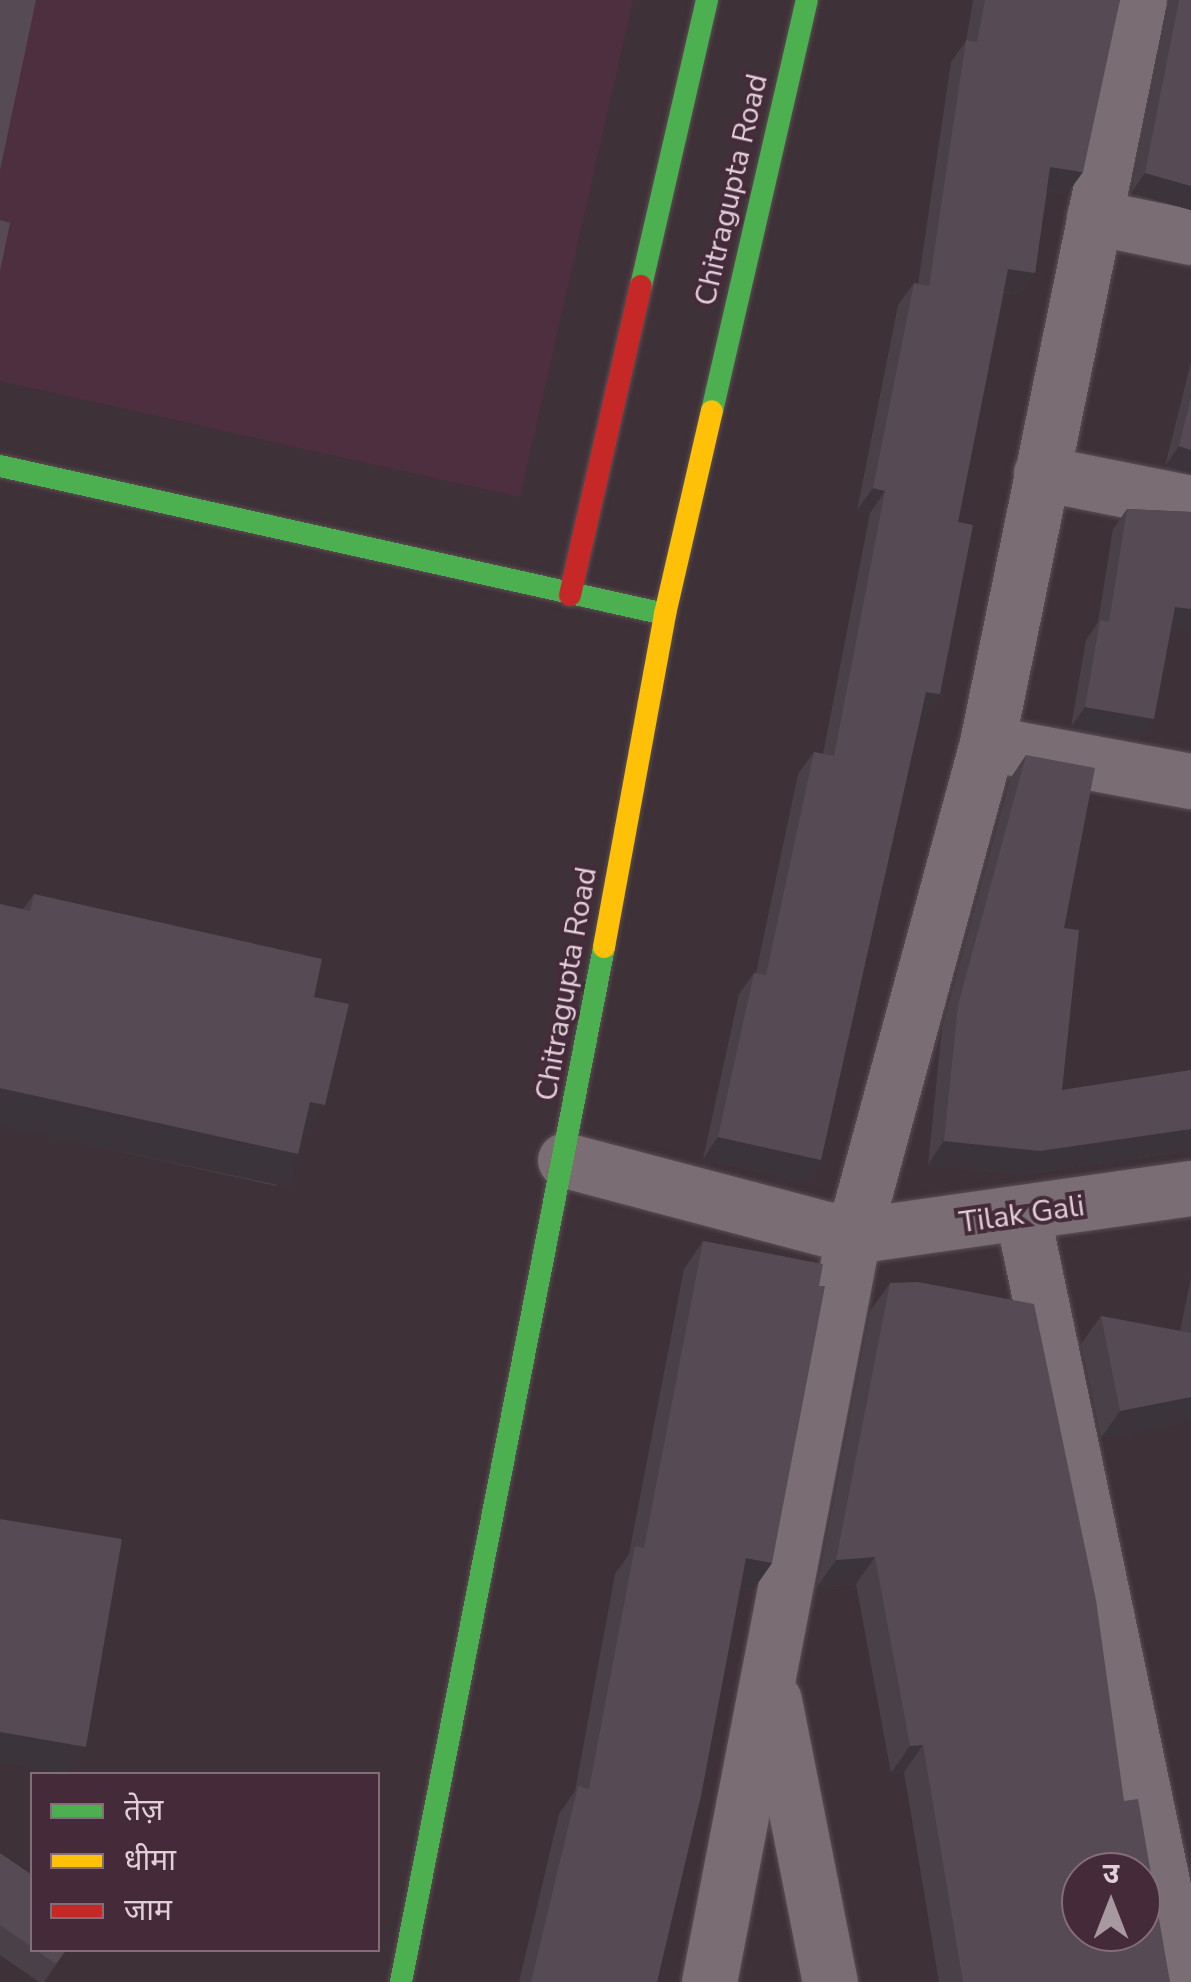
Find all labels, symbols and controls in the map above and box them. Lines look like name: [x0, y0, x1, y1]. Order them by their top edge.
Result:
street label: Chitragupta Road: [688, 71, 776, 309]
street label: Chitragupta Road: [529, 864, 605, 1104]
street label: Tilak Gali: [957, 1188, 1087, 1242]
legend: [30, 1772, 380, 1952]
text: तेज़: [124, 1790, 163, 1831]
text: धीमा: [124, 1840, 176, 1881]
north arrow: [1061, 1852, 1161, 1952]
text: उ: [1103, 1855, 1119, 1893]
text: जाम: [124, 1890, 172, 1931]

